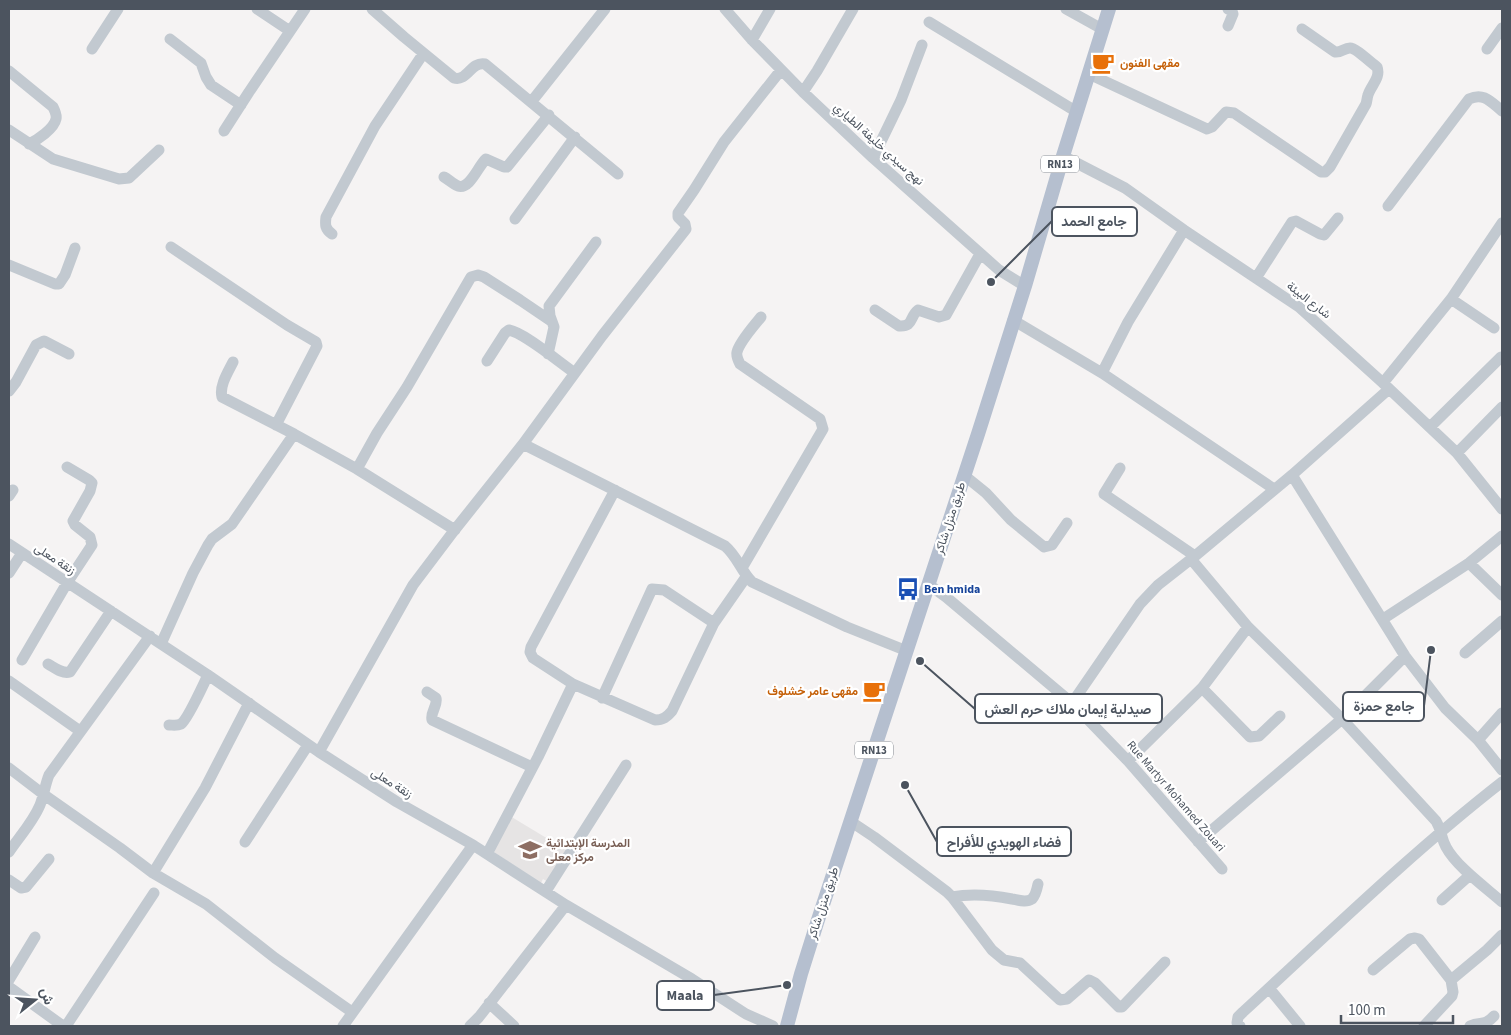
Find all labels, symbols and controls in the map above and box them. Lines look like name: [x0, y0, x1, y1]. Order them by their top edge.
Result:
cafe icon: مقهى الفنون: [1090, 50, 1116, 76]
place label: مقهى الفنون: [1120, 55, 1180, 72]
street label: نهج سيدي خليفة الطياري: [829, 99, 928, 190]
road number: RN13: [1041, 156, 1079, 172]
callout: جامع الحمد: [1052, 207, 1137, 236]
text: جامع الحمد: [1061, 212, 1127, 232]
street label: شارع البيئة: [1283, 278, 1334, 323]
street label: طريق منزل شاكر: [930, 480, 970, 558]
street label: زنقة معلى: [31, 540, 79, 579]
bus stop icon: Ben hmida: [895, 576, 921, 602]
place label: Ben hmida: [924, 581, 980, 598]
cafe icon: مقهى عامر خشلوف: [861, 678, 887, 704]
place label: مقهى عامر خشلوف: [767, 683, 858, 700]
callout: جامع حمزة: [1343, 692, 1424, 721]
callout: صيدلية إيمان ملاك حرم العش: [975, 694, 1162, 723]
text: جامع حمزة: [1353, 697, 1415, 717]
text: صيدلية إيمان ملاك حرم العش: [985, 700, 1152, 720]
street label: Rue Martyr Mohamed Zouari: [1123, 737, 1229, 856]
road number: RN13: [855, 742, 893, 758]
street label: زنقة معلى: [368, 764, 416, 803]
callout: فضاء الهويدي للأفراح: [937, 827, 1071, 856]
text: فضاء الهويدي للأفراح: [947, 833, 1061, 854]
place label: المدرسة الإبتدائية مركز معلى: [546, 835, 630, 866]
school or university icon: المدرسة الإبتدائية مركز معلى: [517, 837, 543, 863]
street label: طريق منزل شاكر: [803, 865, 843, 943]
north arrow: [10, 975, 60, 1025]
callout: Maala: [657, 981, 714, 1010]
text: ش: [34, 986, 59, 1008]
text: Maala: [667, 986, 703, 1006]
scale bar: [1341, 992, 1454, 1024]
text: 100 m: [1348, 1000, 1386, 1021]

